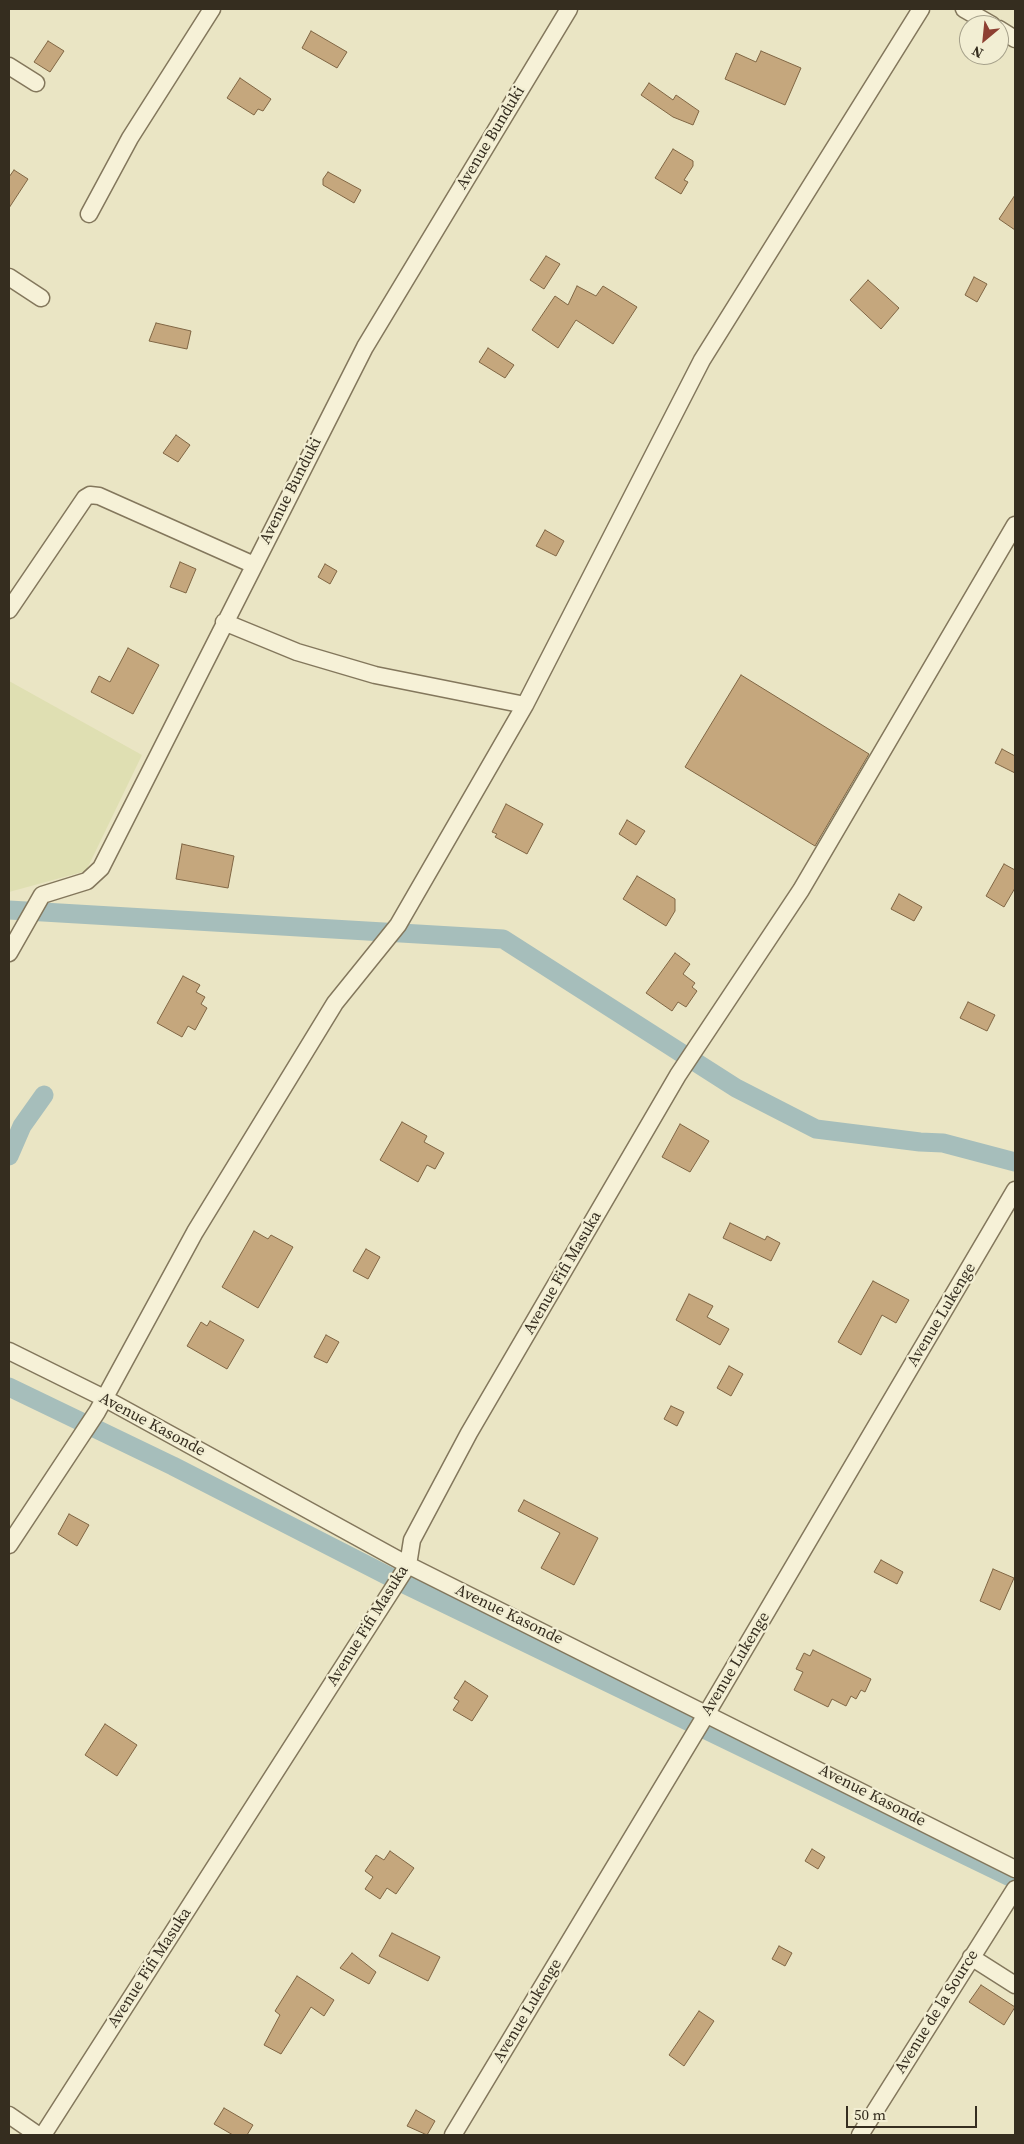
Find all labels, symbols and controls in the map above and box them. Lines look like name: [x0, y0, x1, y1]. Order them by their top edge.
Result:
north arrow: [959, 15, 1009, 65]
text: N: [968, 41, 987, 64]
street label: Avenue Bunduki: [453, 83, 529, 193]
street label: Avenue Bunduki: [256, 435, 326, 547]
street label: Avenue Fifi Masuka: [520, 1208, 606, 1338]
street label: Avenue Lukenge: [904, 1260, 980, 1370]
street label: Avenue Kasonde: [96, 1389, 208, 1461]
street label: Avenue Fifi Masuka: [323, 1562, 413, 1690]
street label: Avenue Kasonde: [452, 1581, 566, 1649]
street label: Avenue Lukenge: [698, 1609, 774, 1719]
street label: Avenue Kasonde: [815, 1761, 929, 1831]
street label: Avenue Fifi Masuka: [104, 1904, 196, 2032]
street label: Avenue de la Source: [891, 1947, 983, 2077]
street label: Avenue Lukenge: [490, 1956, 566, 2066]
scale bar: [849, 2096, 980, 2128]
text: 50 m: [854, 2104, 886, 2125]

